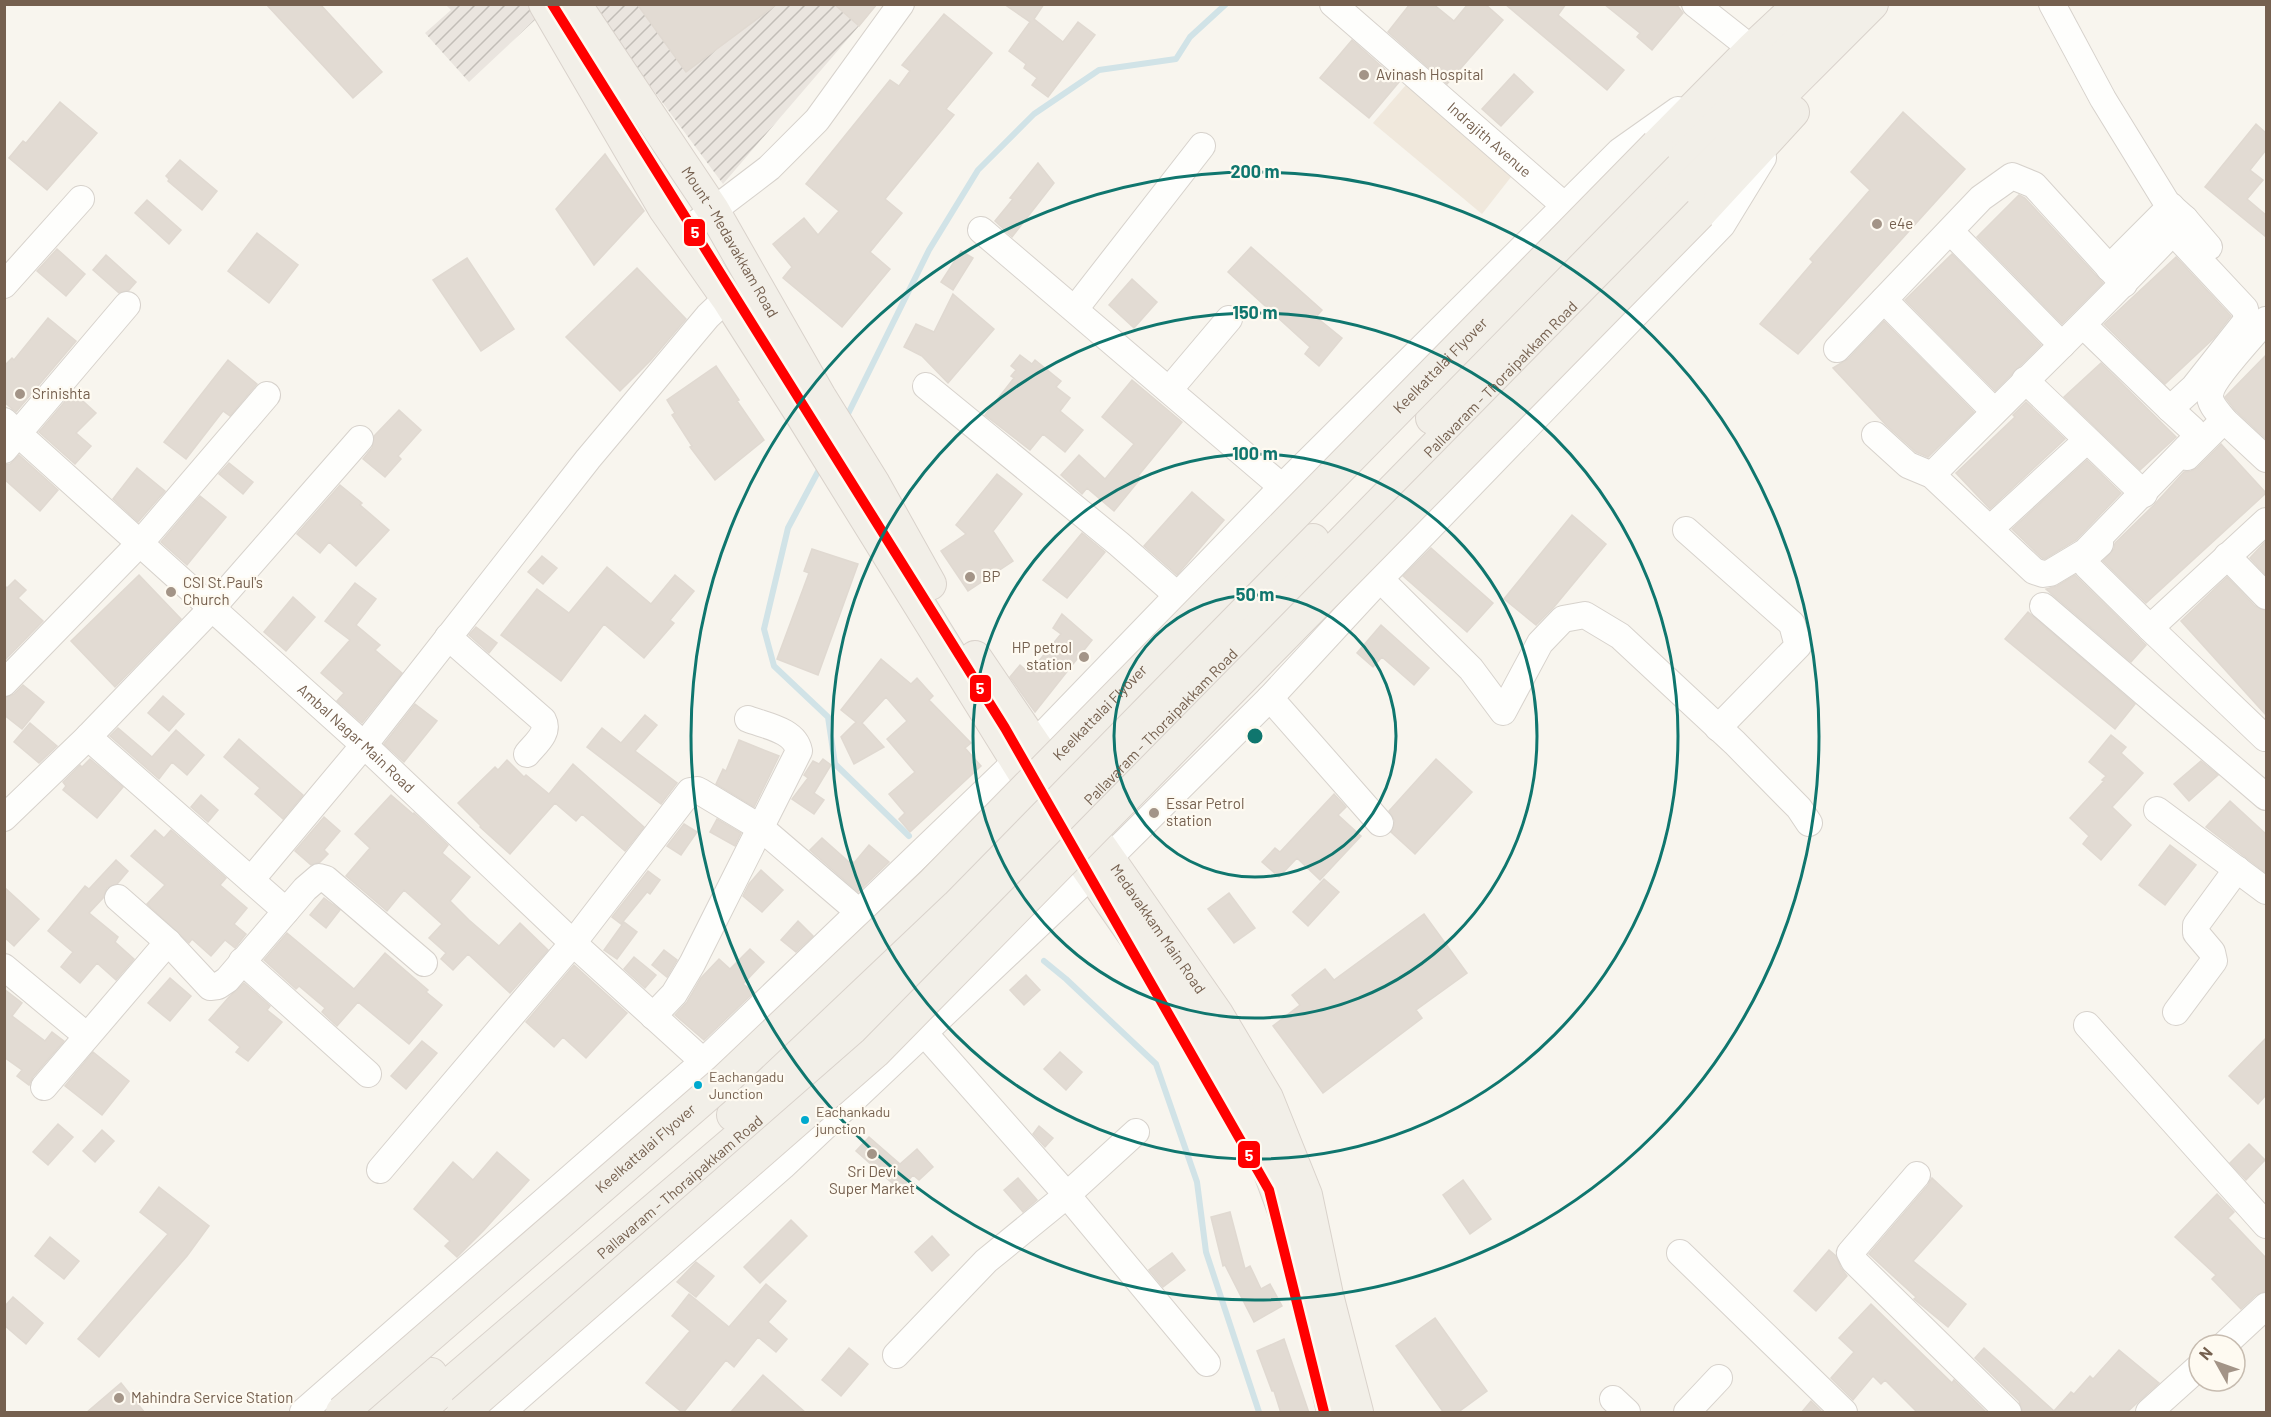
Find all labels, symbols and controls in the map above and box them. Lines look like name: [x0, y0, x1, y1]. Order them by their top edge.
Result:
place label: Avinash Hospital: [1376, 65, 1484, 83]
marker: Avinash Hospital: [1357, 68, 1371, 82]
street label: Indrajith Avenue: [1444, 98, 1535, 180]
text: 200 m: [1230, 160, 1280, 182]
street label: Mount - Medavakkam Road: [678, 163, 783, 320]
place label: e4e: [1889, 214, 1913, 232]
marker: e4e: [1870, 217, 1884, 231]
line badge: 5: [683, 218, 706, 247]
text: 5: [691, 222, 700, 241]
street label: Pallavaram - Thoraipakkam Road: [1420, 297, 1581, 461]
text: 150 m: [1233, 301, 1277, 323]
street label: Keelkattalai Flyover: [1389, 313, 1491, 417]
place label: Srinishta: [32, 384, 90, 402]
marker: Srinishta: [13, 387, 27, 401]
text: 100 m: [1232, 442, 1278, 464]
place label: BP: [982, 567, 1000, 585]
marker: BP: [963, 570, 977, 584]
place label: CSI St.Paul's Church: [183, 573, 263, 608]
text: 50 m: [1236, 583, 1274, 605]
marker: CSI St.Paul's Church: [164, 585, 178, 599]
place label: HP petrol station: [1012, 638, 1072, 673]
street label: Pallavaram - Thoraipakkam Road: [1080, 644, 1241, 808]
marker: HP petrol station: [1077, 650, 1091, 664]
street label: Keelkattalai Flyover: [1049, 660, 1151, 764]
line badge: 5: [969, 674, 992, 703]
text: 5: [976, 678, 985, 697]
street label: Ambal Nagar Main Road: [294, 680, 419, 796]
centre of rings: [1245, 726, 1265, 746]
place label: Essar Petrol station: [1166, 794, 1244, 829]
marker: Essar Petrol station: [1147, 806, 1161, 820]
street label: Medavakkam Main Road: [1107, 860, 1210, 997]
place label: Eachangadu Junction: [709, 1068, 784, 1102]
marker: Eachangadu Junction: [692, 1079, 704, 1091]
street label: Keelkattalai Flyover: [591, 1099, 699, 1196]
place label: Eachankadu junction: [815, 1103, 890, 1137]
street label: Pallavaram - Thoraipakkam Road: [593, 1111, 766, 1262]
marker: Eachankadu junction: [799, 1114, 811, 1126]
line badge: 5: [1237, 1140, 1261, 1169]
text: 5: [1245, 1145, 1254, 1164]
marker: Sri Devi Super Market: [865, 1147, 879, 1161]
place label: Sri Devi Super Market: [829, 1162, 915, 1197]
north arrow: [2187, 1333, 2247, 1393]
text: N: [2194, 1343, 2216, 1363]
place label: Mahindra Service Station: [131, 1388, 293, 1406]
marker: Mahindra Service Station: [112, 1391, 126, 1405]

